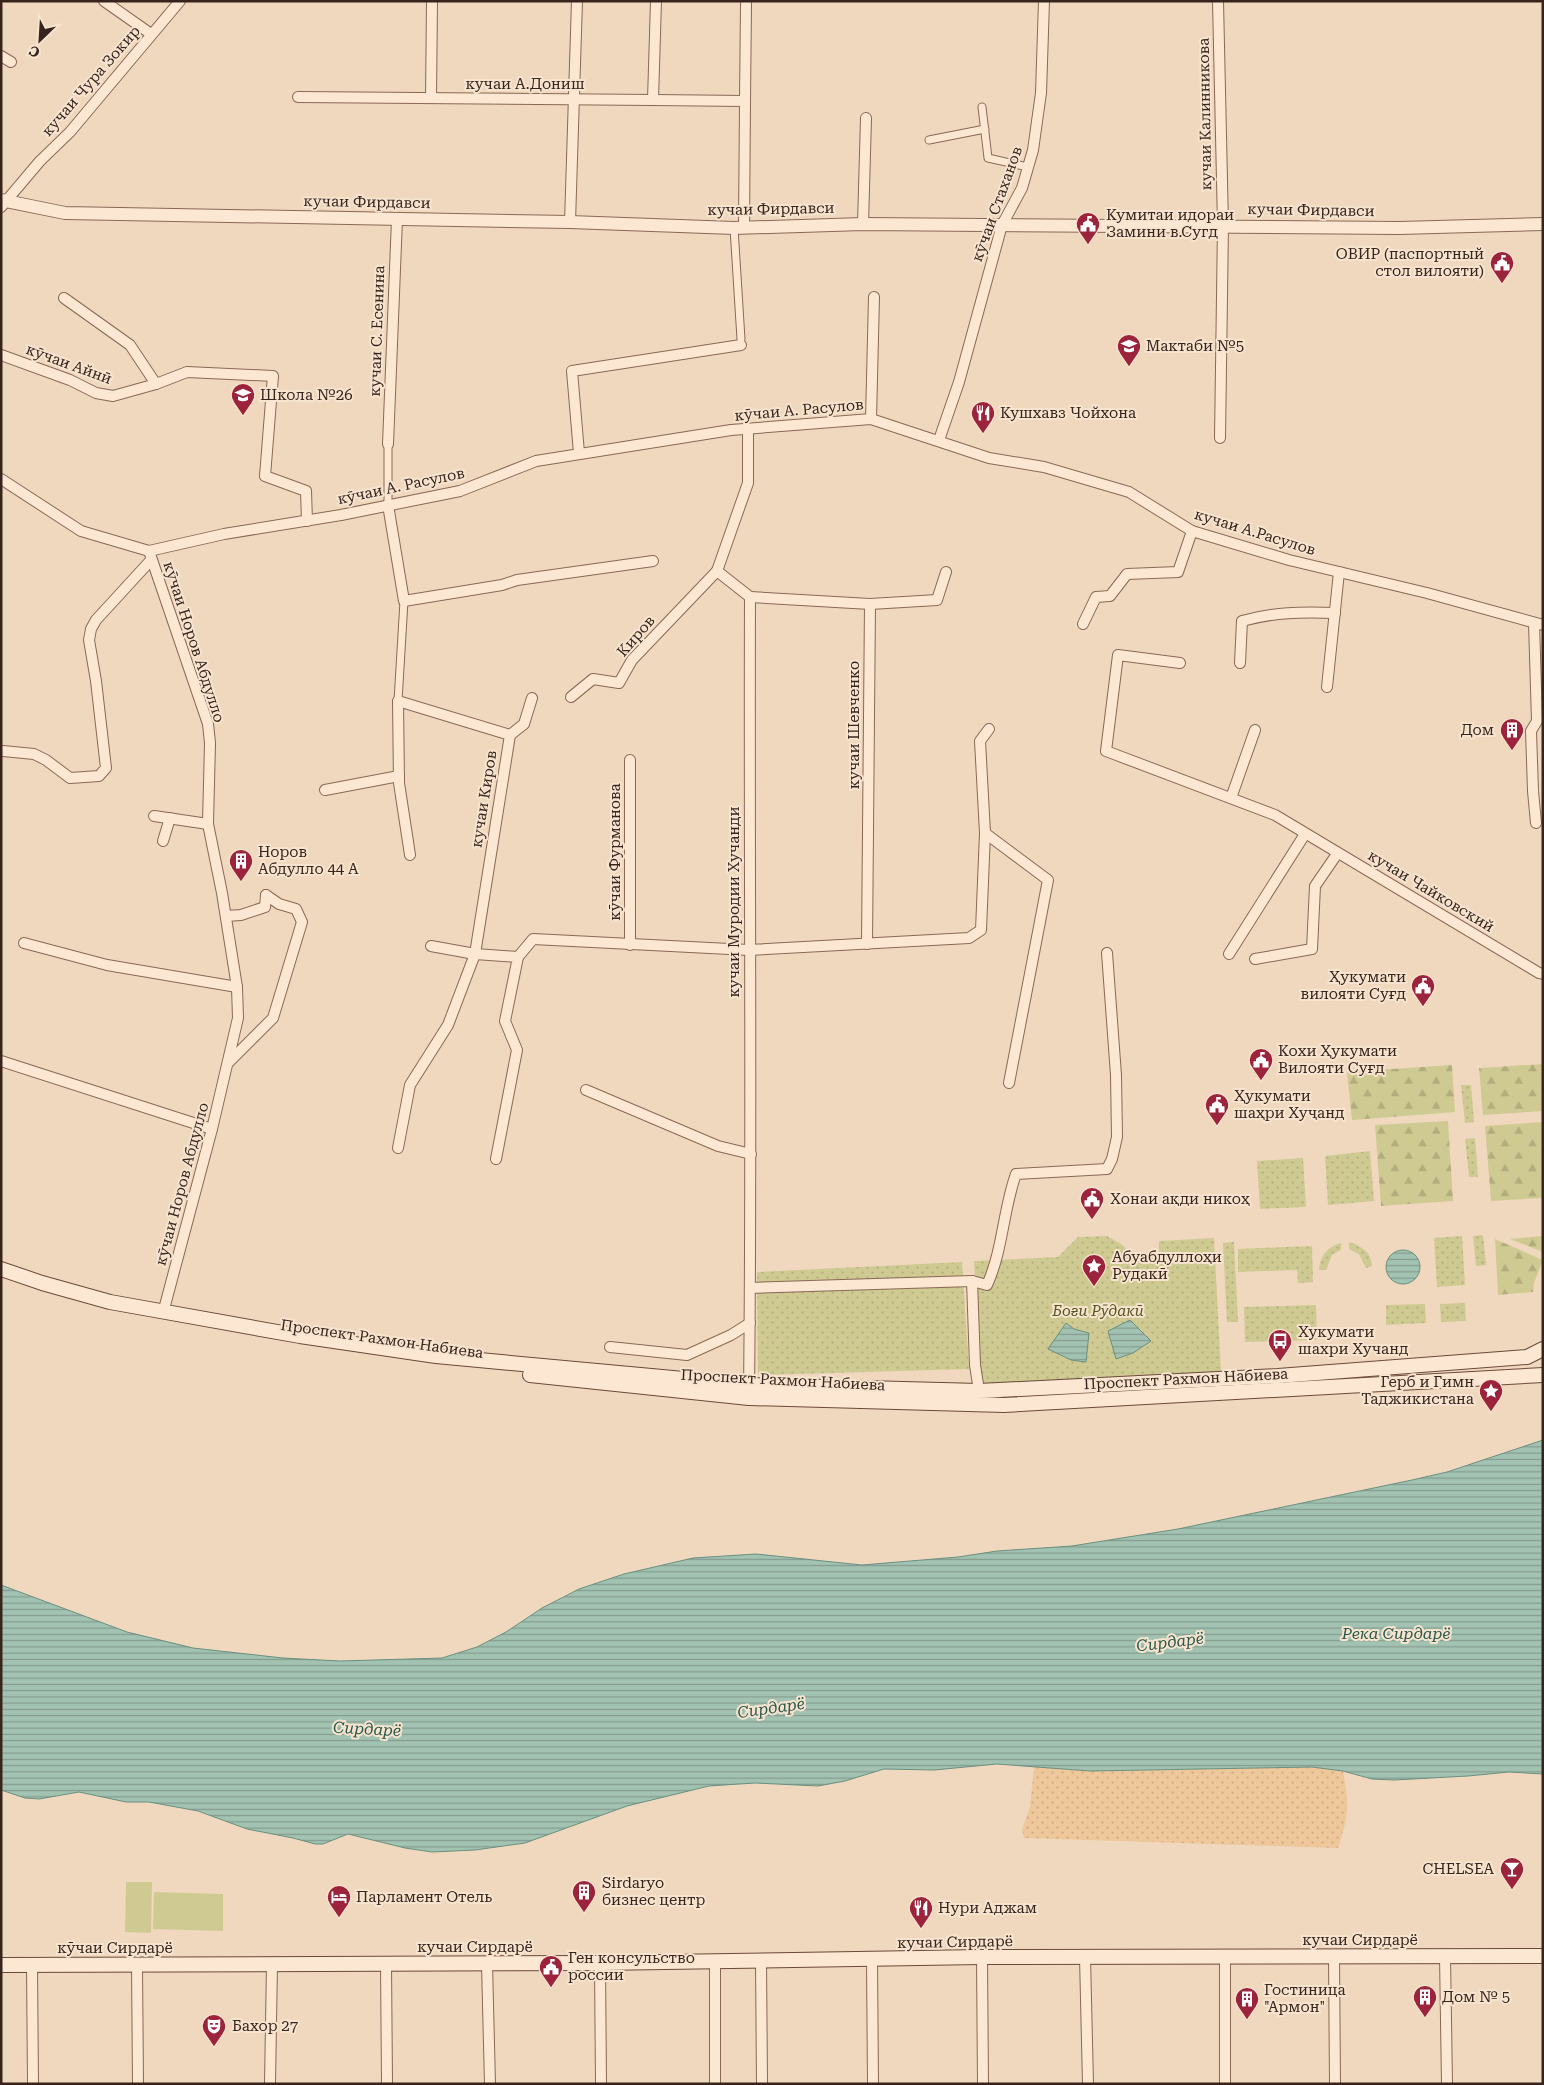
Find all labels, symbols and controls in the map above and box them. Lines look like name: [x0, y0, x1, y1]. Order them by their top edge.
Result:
north arrow: [15, 15, 65, 65]
street label: кучаи Чура Зокир: [38, 22, 144, 140]
street label: кучаи Калинникова: [1195, 38, 1215, 190]
text: С: [27, 42, 42, 61]
street label: кучаи А.Дониш: [465, 75, 585, 93]
street label: кӯчаи Стаханов: [968, 144, 1026, 264]
street label: кучаи Фирдавси: [303, 192, 431, 212]
street label: кучаи Фирдавси: [707, 199, 835, 219]
street label: кучаи Фирдавси: [1247, 200, 1375, 220]
place label: Кумитаи идораи Замини в.Сугд: [1106, 206, 1234, 241]
public building icon: Кумитаи идораи Замини в.Сугд: [1075, 211, 1101, 245]
place label: ОВИР (паспортный стол вилояти): [1336, 245, 1484, 280]
public building icon: ОВИР (паспортный стол вилояти): [1489, 250, 1515, 284]
street label: кучаи С. Есенина: [366, 265, 388, 397]
school or university icon: Мактаби №5: [1116, 333, 1142, 367]
place label: Мактаби №5: [1146, 337, 1244, 355]
street label: кӯчаи Айнӣ: [24, 340, 114, 388]
school or university icon: Школа №26: [230, 382, 256, 416]
place label: Школа №26: [260, 386, 353, 404]
street label: кӯчаи А. Расулов: [734, 395, 864, 425]
restaurant icon: Кушхавз Чойхона: [970, 400, 996, 434]
place label: Кушхавз Чойхона: [1000, 404, 1136, 422]
street label: кӯчаи А. Расулов: [336, 464, 466, 508]
street label: кучаи А.Расулов: [1192, 505, 1318, 559]
street label: кӯчаи Норов Абдулло: [159, 559, 229, 725]
street label: Киров: [613, 612, 659, 660]
street label: кучаи Шевченко: [845, 661, 863, 789]
building icon: Дом: [1499, 717, 1525, 751]
place label: Дом: [1461, 721, 1494, 739]
street label: кучаи Киров: [467, 749, 501, 849]
street label: кӯчаи Фурманова: [606, 783, 624, 921]
street label: кучаи Муродии Хучанди: [725, 806, 743, 998]
place label: Норов Абдулло 44 А: [258, 843, 359, 878]
street label: кучаи Чайковский: [1365, 846, 1497, 936]
building icon: Норов Абдулло 44 А: [228, 848, 254, 882]
place label: Ҳукумати вилояти Суғд: [1301, 968, 1407, 1003]
public building icon: Ҳукумати вилояти Суғд: [1410, 973, 1436, 1007]
place label: Кохи Ҳукумати Вилояти Суғд: [1278, 1042, 1397, 1077]
public building icon: Кохи Ҳукумати Вилояти Суғд: [1248, 1047, 1274, 1081]
place label: Ҳукумати шаҳри Хуҷанд: [1234, 1087, 1345, 1122]
public building icon: Ҳукумати шаҳри Хуҷанд: [1204, 1092, 1230, 1126]
street label: кӯчаи Норов Абдулло: [152, 1100, 212, 1268]
public building icon: Хонаи ақди никоҳ: [1079, 1186, 1105, 1220]
place label: Хонаи ақди никоҳ: [1110, 1190, 1250, 1208]
place label: Абуабдуллоҳи Рудакӣ: [1112, 1248, 1222, 1283]
place icon: Абуабдуллоҳи Рудакӣ: [1081, 1253, 1107, 1287]
park label: Боғи Рӯдакӣ: [1051, 1302, 1144, 1320]
street label: Проспект Рахмон Набиева: [279, 1316, 485, 1362]
place label: Хукумати шахри Хучанд: [1298, 1323, 1409, 1358]
bus stop icon: Хукумати шахри Хучанд: [1267, 1328, 1293, 1362]
street label: Проспект Рахмон Набиева: [1083, 1365, 1289, 1393]
street label: Проспект Рахмон Набиева: [680, 1366, 886, 1394]
place label: Герб и Гимн Таджикистана: [1361, 1373, 1474, 1408]
place icon: Герб и Гимн Таджикистана: [1478, 1378, 1504, 1412]
water label: Река Сирдарё: [1341, 1624, 1450, 1643]
water label: Сирдарё: [1135, 1628, 1205, 1656]
water label: Сирдарё: [736, 1694, 806, 1722]
water label: Сирдарё: [333, 1718, 401, 1740]
bar icon: CHELSEA: [1499, 1856, 1525, 1890]
place label: CHELSEA: [1422, 1860, 1495, 1878]
place label: Sirdaryo бизнес центр: [602, 1874, 705, 1909]
building icon: Sirdaryo бизнес центр: [571, 1879, 597, 1913]
hotel icon: Парламент Отель: [326, 1884, 352, 1918]
place label: Парламент Отель: [356, 1888, 492, 1906]
restaurant icon: Нури Аджам: [908, 1895, 934, 1929]
place label: Нури Аджам: [938, 1899, 1037, 1917]
street label: кучаи Сирдарё: [1302, 1931, 1418, 1949]
street label: кучаи Сирдарё: [897, 1932, 1013, 1952]
street label: кучаи Сирдарё: [417, 1938, 533, 1956]
street label: кӯчаи Сирдарё: [57, 1939, 173, 1957]
place label: Ген консульство россии: [568, 1949, 695, 1984]
public building icon: Ген консульство россии: [538, 1954, 564, 1988]
place label: Гостиница "Армон": [1264, 1981, 1346, 2016]
building icon: Дом № 5: [1412, 1984, 1438, 2018]
building icon: Гостиница "Армон": [1234, 1986, 1260, 2020]
place label: Дом № 5: [1442, 1988, 1510, 2006]
theatre icon: Бахор 27: [201, 2013, 227, 2047]
place label: Бахор 27: [232, 2017, 298, 2035]

